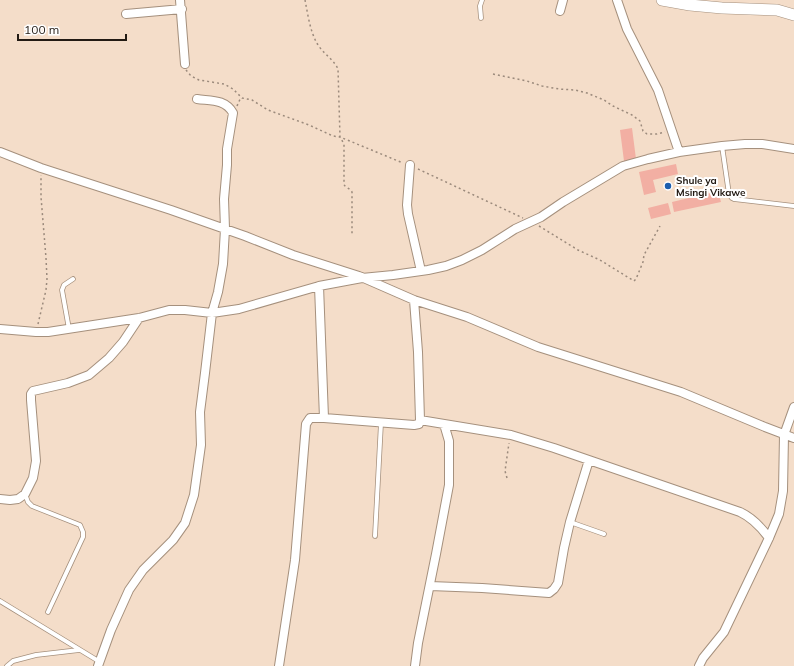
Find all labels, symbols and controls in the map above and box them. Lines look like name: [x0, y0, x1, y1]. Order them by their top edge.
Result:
scale bar: [18, 16, 126, 42]
text: 100 m: [24, 22, 59, 37]
place label: Shule ya Msingi Vikawe: [676, 174, 746, 199]
marker: Shule ya Msingi Vikawe: [663, 181, 673, 191]

